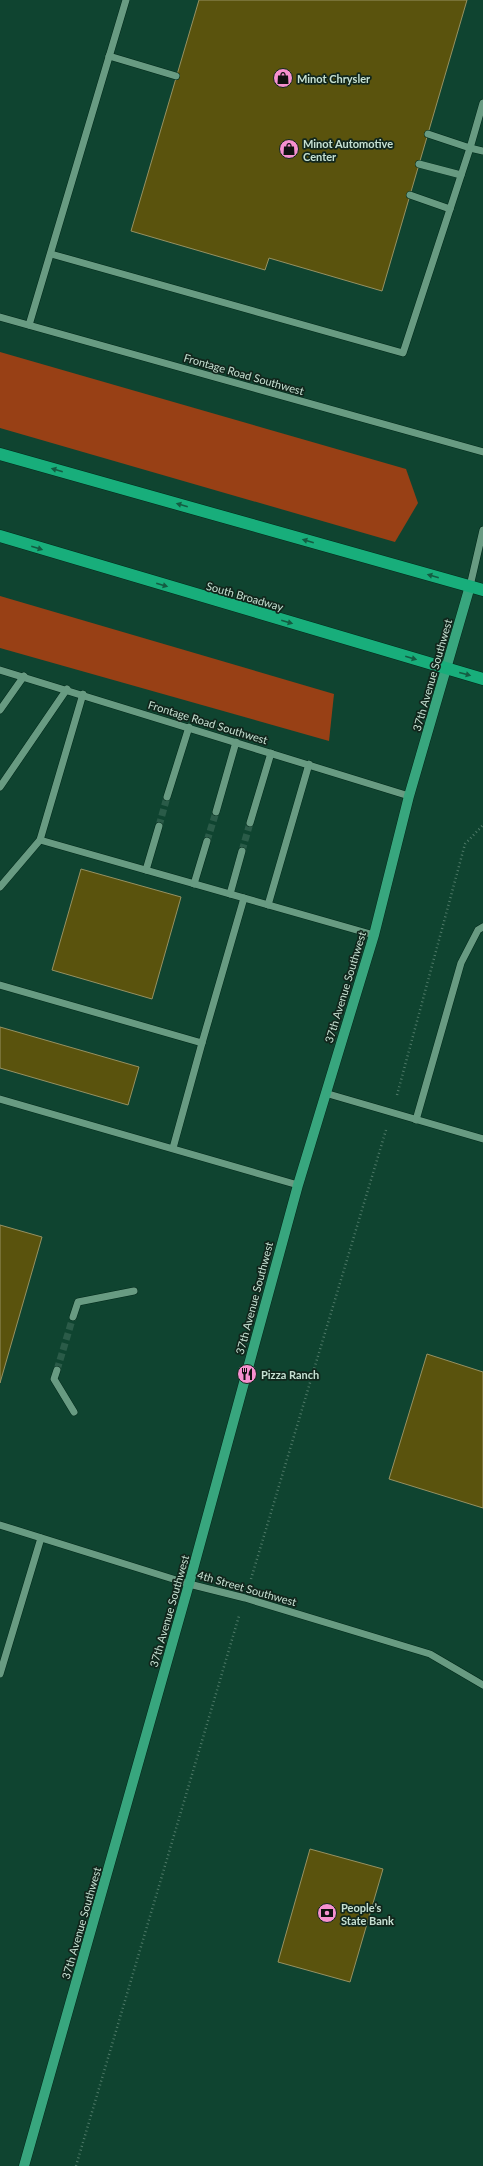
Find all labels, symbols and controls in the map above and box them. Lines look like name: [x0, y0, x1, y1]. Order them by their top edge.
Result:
shop icon: Minot Chrysler: [272, 67, 294, 89]
place label: Minot Chrysler: [297, 72, 371, 85]
place label: Minot Automotive Center: [303, 137, 393, 163]
shop icon: Minot Automotive Center: [278, 138, 300, 160]
street label: Frontage Road Southwest: [183, 351, 306, 397]
one-way arrow: [51, 467, 63, 473]
one-way arrow: [176, 502, 189, 508]
one-way arrow: [301, 538, 313, 544]
one-way arrow: [32, 545, 44, 551]
one-way arrow: [426, 573, 438, 579]
street label: South Broadway: [205, 579, 285, 613]
one-way arrow: [156, 582, 168, 588]
street label: 37th Avenue Southwest: [410, 617, 454, 733]
one-way arrow: [281, 619, 293, 625]
one-way arrow: [406, 655, 418, 661]
one-way arrow: [459, 671, 471, 677]
street label: Frontage Road Southwest: [147, 698, 269, 746]
street label: 37th Avenue Southwest: [322, 930, 368, 1044]
street label: 37th Avenue Southwest: [233, 1240, 275, 1356]
restaurant icon: Pizza Ranch: [236, 1363, 258, 1385]
place label: Pizza Ranch: [261, 1368, 319, 1381]
street label: 37th Avenue Southwest: [147, 1553, 191, 1669]
street label: 4th Street Southwest: [196, 1568, 298, 1608]
street label: 37th Avenue Southwest: [59, 1865, 103, 1981]
place label: People’s State Bank: [341, 1901, 394, 1927]
bank icon: People’s State Bank: [316, 1902, 338, 1924]

